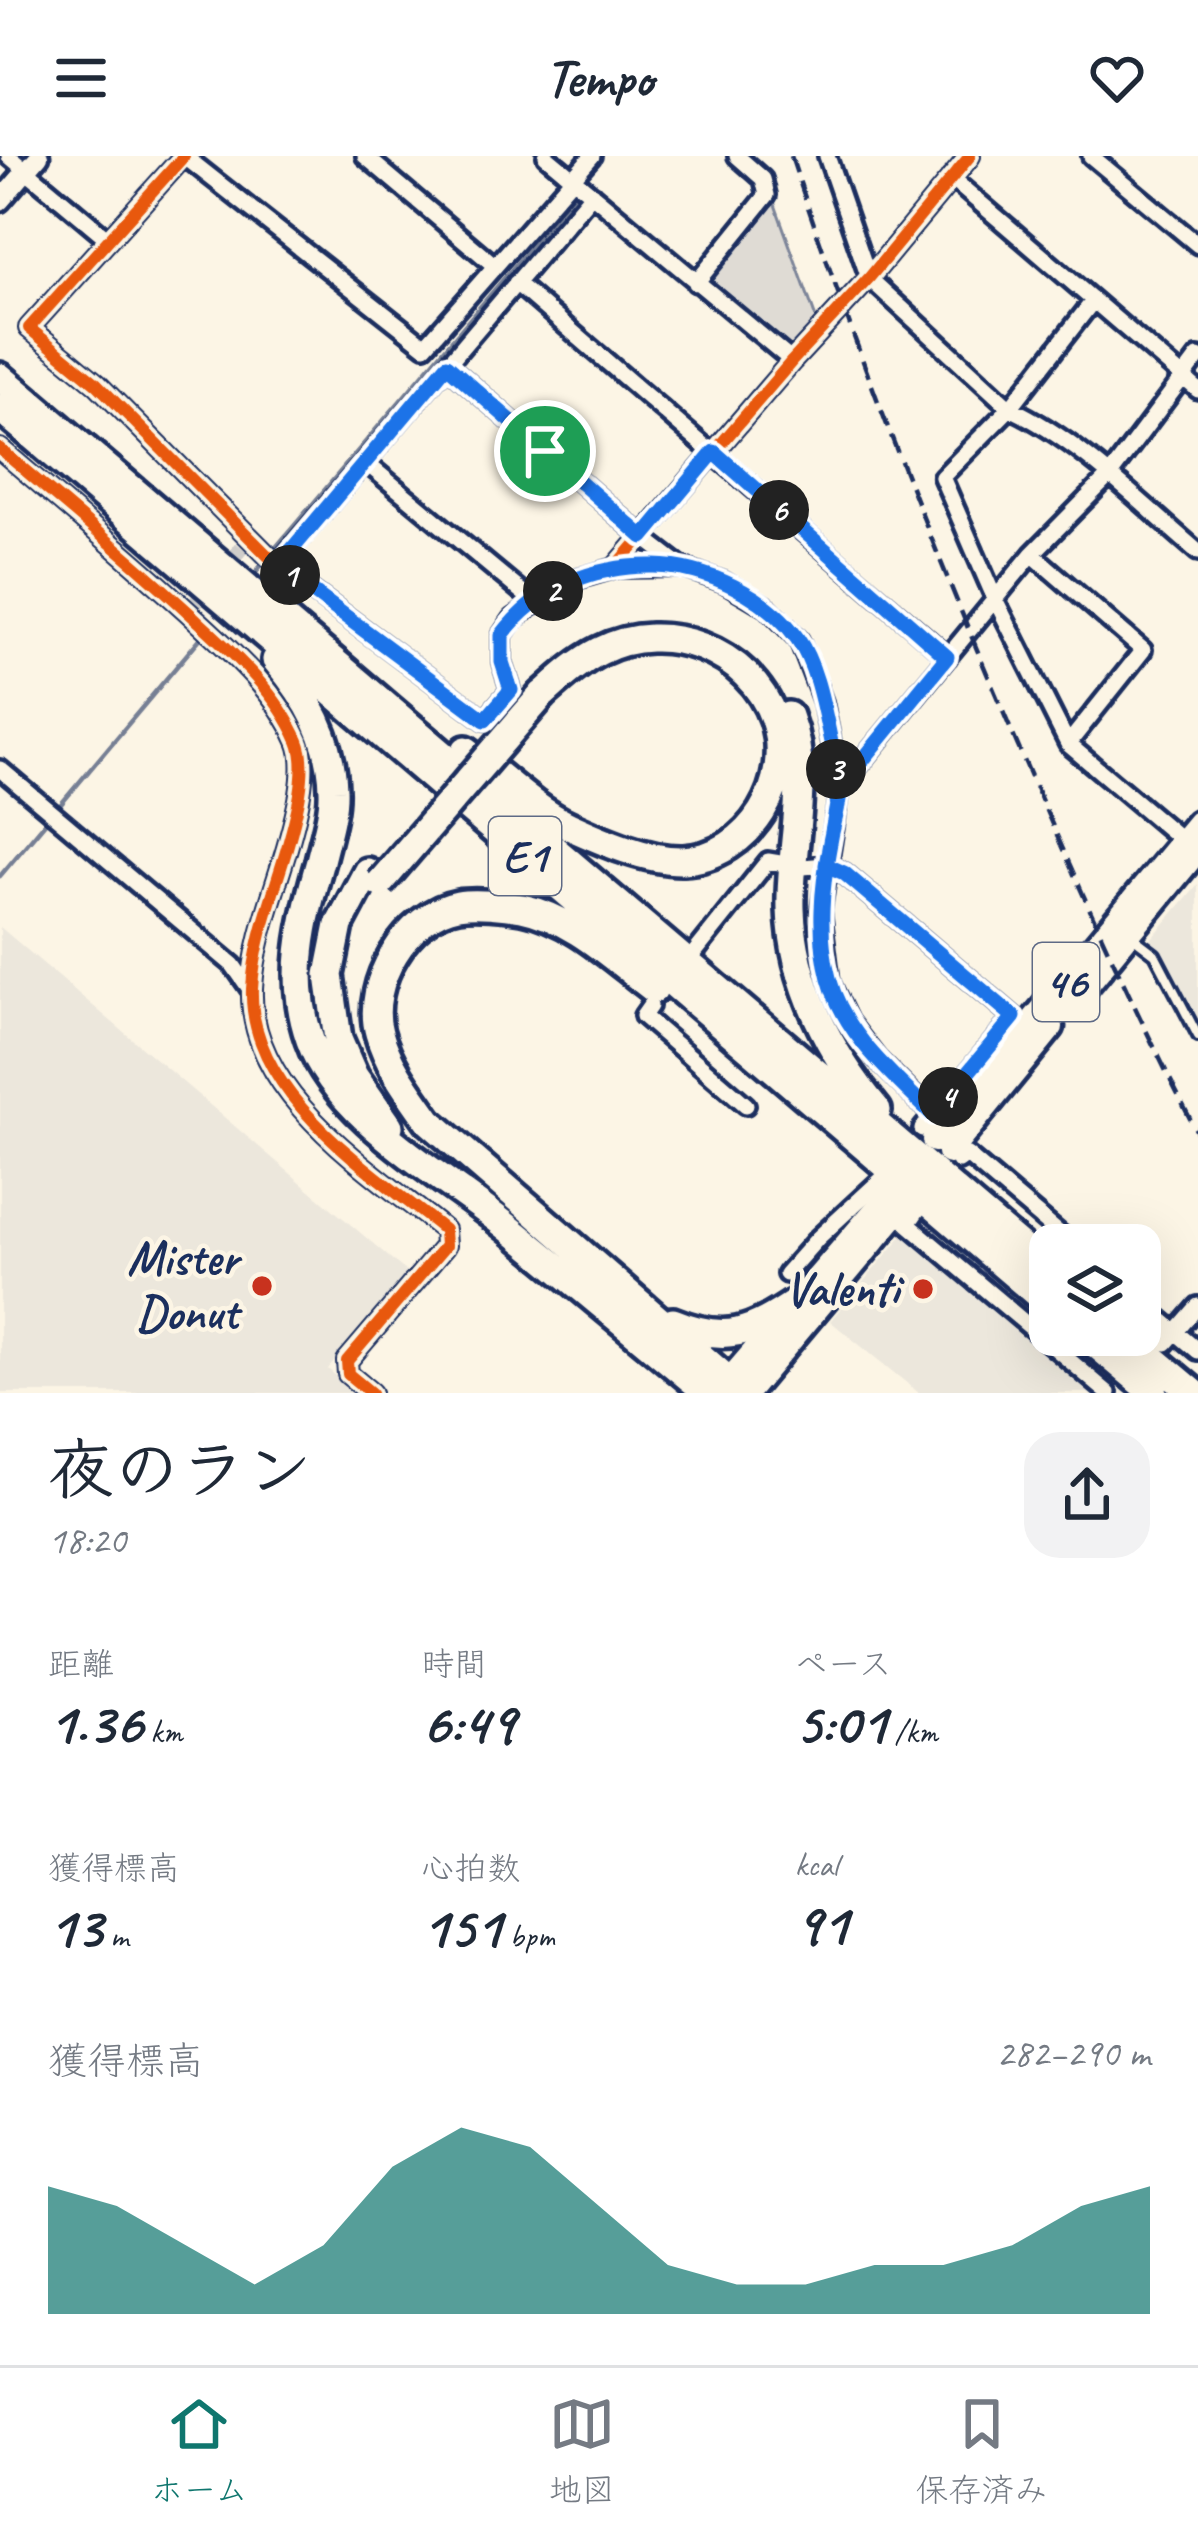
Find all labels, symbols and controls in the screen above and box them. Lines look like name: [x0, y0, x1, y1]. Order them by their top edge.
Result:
text: Tempo: [545, 44, 653, 112]
icon: menu: [48, 45, 114, 111]
icon: heart: [1084, 45, 1150, 111]
pin: [494, 400, 596, 502]
icon: arrive: [512, 418, 578, 484]
pin: 6: [749, 480, 809, 540]
text: 6: [771, 489, 787, 531]
pin: 1: [260, 545, 320, 605]
text: 1: [283, 554, 297, 596]
pin: 2: [523, 561, 583, 621]
text: 2: [546, 570, 560, 612]
pin: 3: [806, 739, 866, 799]
text: 3: [829, 748, 843, 790]
road number: E1: [489, 817, 561, 895]
road number: 46: [1033, 943, 1099, 1021]
pin: 4: [918, 1067, 978, 1127]
text: 4: [941, 1076, 955, 1118]
map controls: [1029, 1224, 1161, 1356]
button: layers: [1029, 1224, 1161, 1356]
place label: Mister Donut: [127, 1228, 243, 1343]
place label: Valenti: [785, 1259, 906, 1319]
marker: Mister Donut: [249, 1273, 275, 1299]
marker: Valenti: [910, 1276, 936, 1302]
text: 夜のラン: [48, 1429, 312, 1512]
button: share: [1024, 1432, 1150, 1558]
text: 18:20: [48, 1516, 126, 1565]
text: 距離: [48, 1643, 114, 1685]
text: 時間: [421, 1643, 487, 1685]
text: ペース: [795, 1643, 892, 1685]
text: 1.36: [48, 1685, 142, 1761]
text: 6:49: [421, 1685, 515, 1761]
text: 5:01: [795, 1685, 887, 1761]
text: km: [142, 1711, 182, 1753]
text: /km: [887, 1711, 938, 1753]
text: kcal: [795, 1844, 838, 1886]
text: 獲得標高: [48, 1847, 180, 1889]
text: 心拍数: [421, 1847, 520, 1889]
text: 91: [795, 1886, 848, 1962]
text: 13: [48, 1889, 102, 1965]
text: 151: [421, 1889, 501, 1965]
text: m: [102, 1915, 128, 1957]
text: bpm: [501, 1915, 555, 1957]
text: 282–290 m: [996, 2029, 1150, 2078]
text: 獲得標高: [48, 2037, 204, 2086]
tab: ホーム: [150, 2391, 248, 2511]
tab: 地図: [549, 2391, 615, 2511]
tab: 保存済み: [916, 2391, 1048, 2511]

